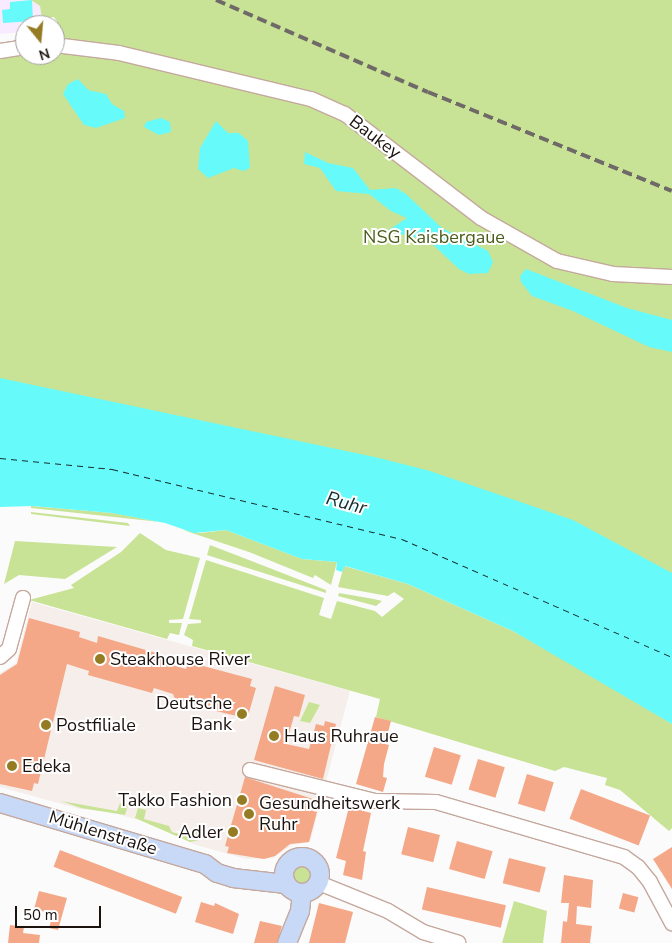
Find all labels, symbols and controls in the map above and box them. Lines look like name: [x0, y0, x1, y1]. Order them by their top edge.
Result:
north arrow: [15, 15, 65, 65]
text: N: [36, 43, 52, 64]
street label: Baukey: [345, 111, 405, 163]
park label: NSG Kaisbergaue: [363, 226, 505, 248]
water label: Ruhr: [323, 488, 369, 520]
place label: Steakhouse River: [110, 648, 250, 670]
marker: Steakhouse River: [94, 653, 106, 665]
place label: Deutsche Bank: [156, 693, 232, 736]
marker: Deutsche Bank: [236, 708, 248, 720]
place label: Postfiliale: [56, 714, 136, 736]
marker: Postfiliale: [40, 719, 52, 731]
place label: Haus Ruhraue: [284, 725, 399, 747]
marker: Haus Ruhraue: [268, 730, 280, 742]
place label: Edeka: [22, 755, 71, 777]
marker: Edeka: [6, 760, 18, 772]
place label: Takko Fashion: [118, 789, 232, 811]
place label: Gesundheitswerk Ruhr: [259, 793, 400, 836]
marker: Takko Fashion: [236, 794, 248, 806]
street label: Mühlenstraße: [46, 806, 160, 860]
marker: Gesundheitswerk Ruhr: [243, 808, 255, 820]
place label: Adler: [178, 821, 223, 843]
marker: Adler: [227, 826, 239, 838]
scale bar: [18, 896, 104, 928]
text: 50 m: [23, 905, 58, 925]

